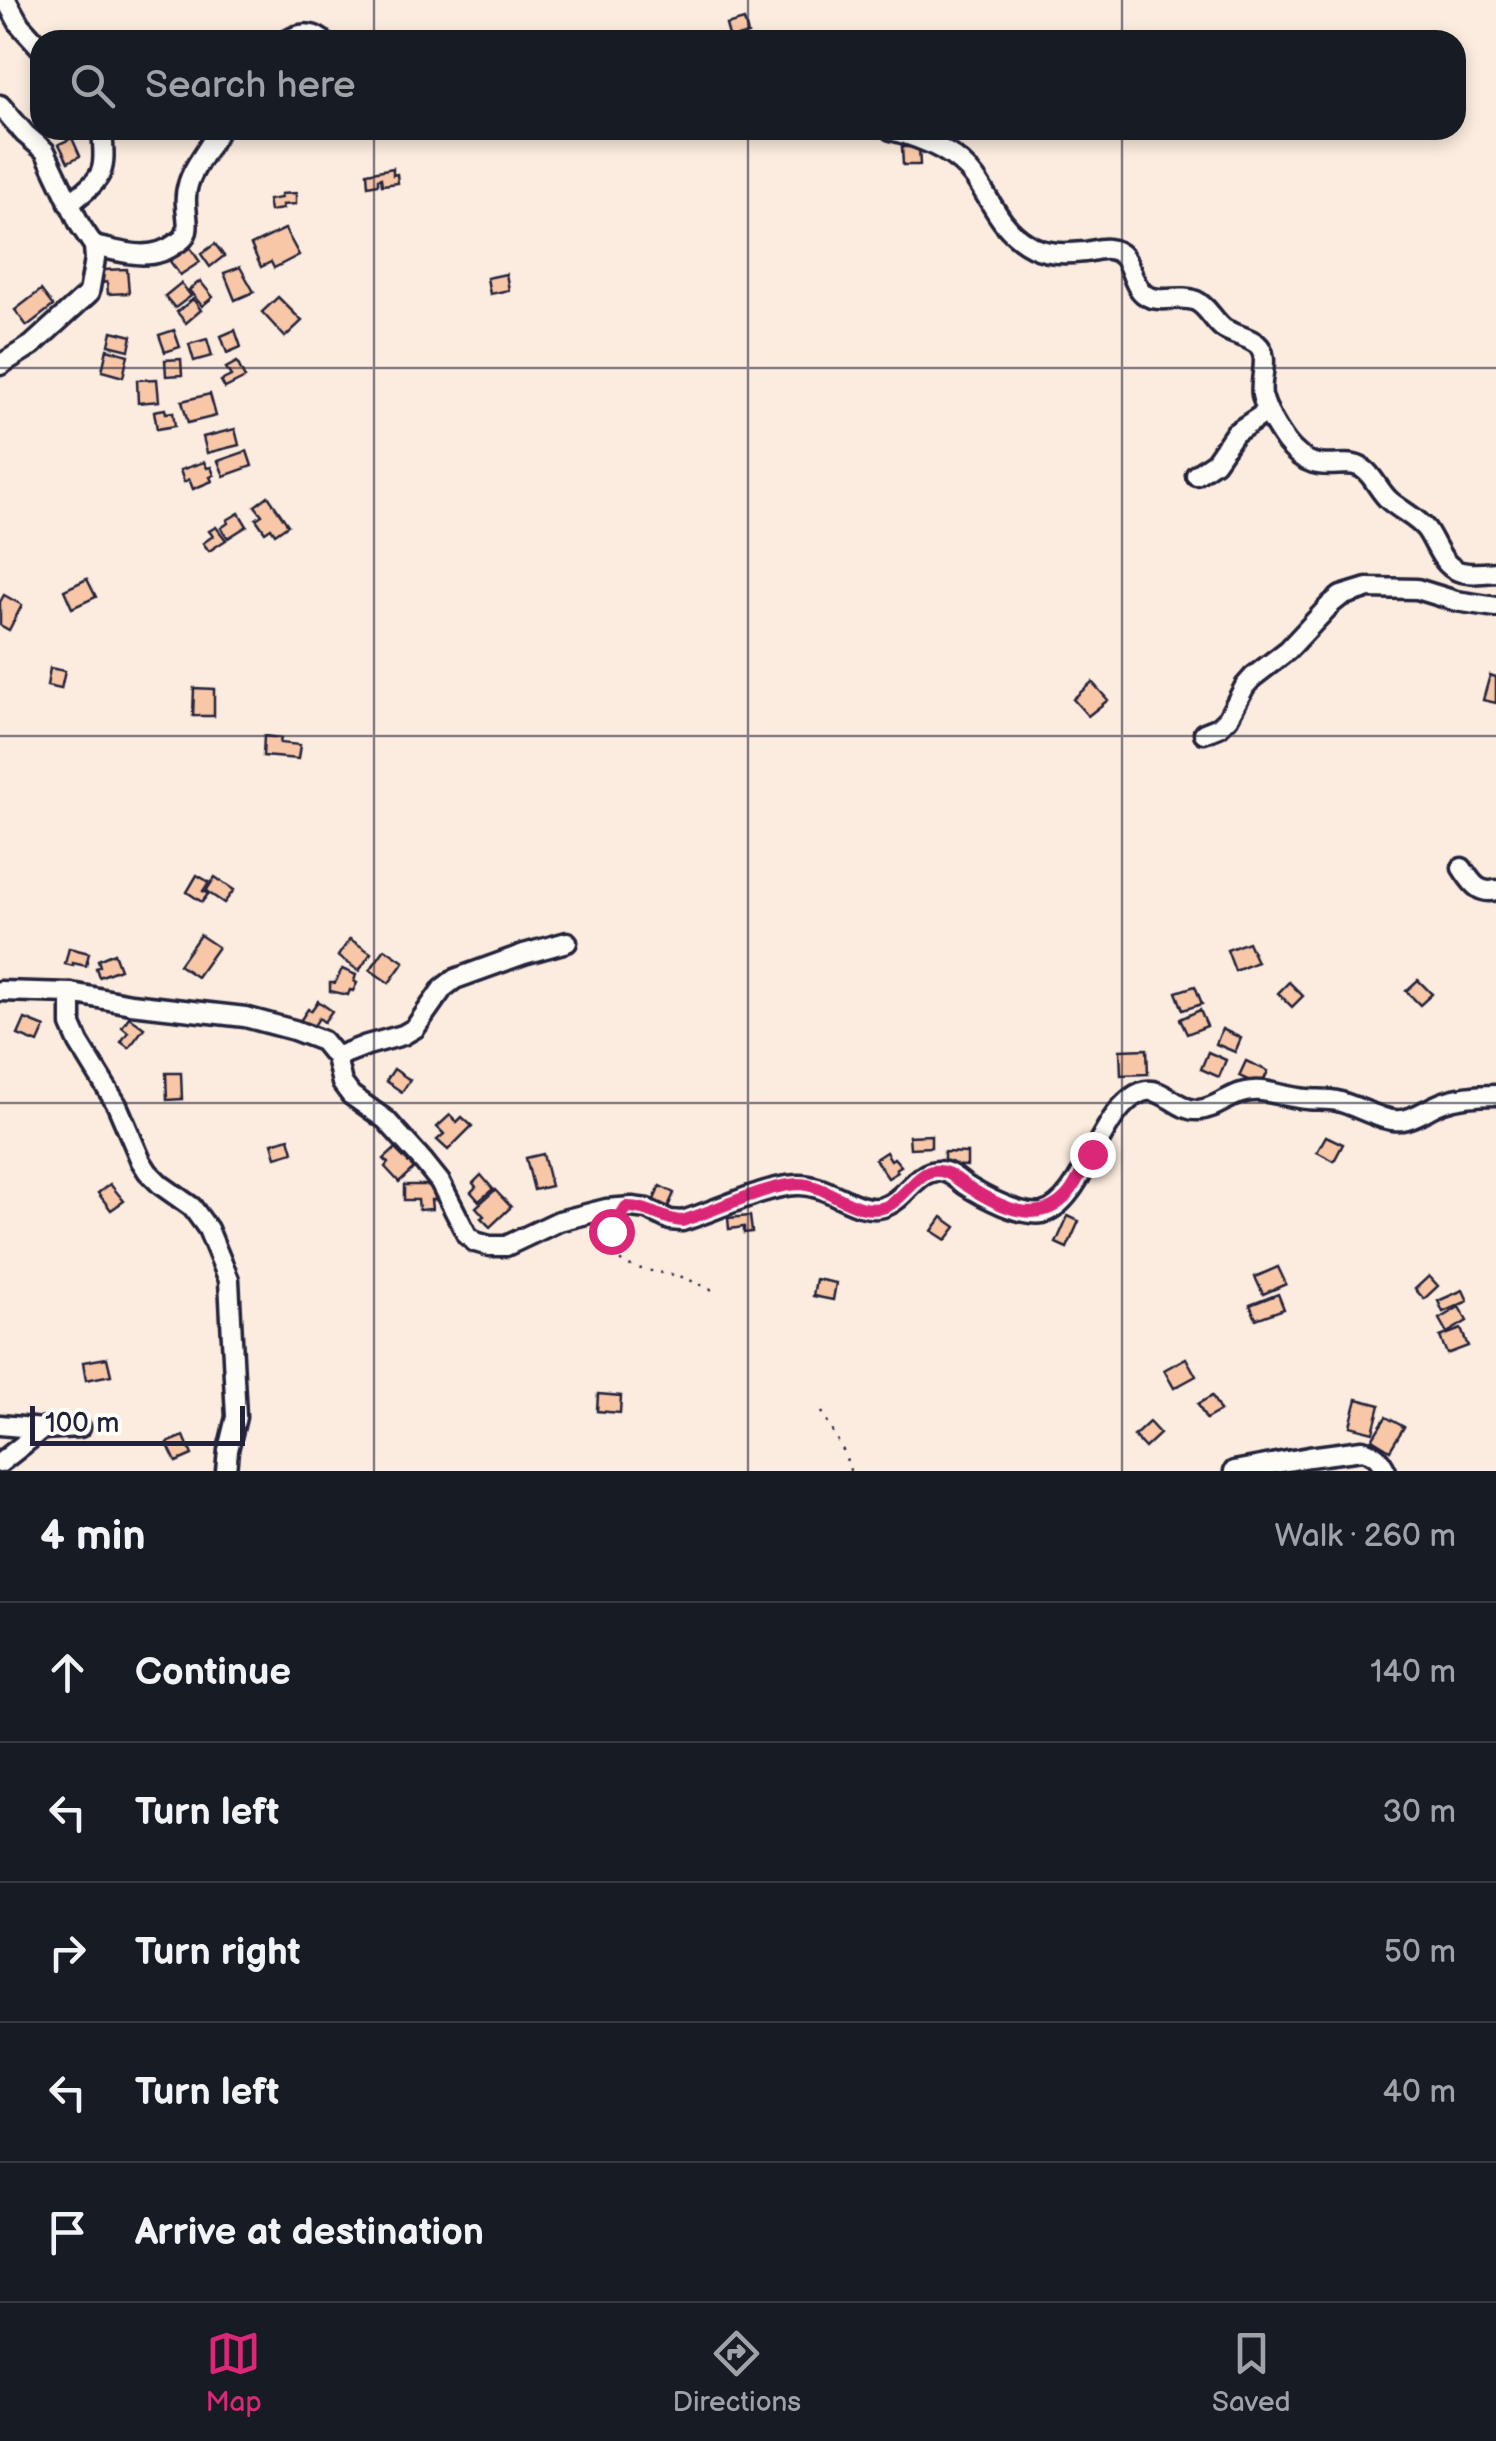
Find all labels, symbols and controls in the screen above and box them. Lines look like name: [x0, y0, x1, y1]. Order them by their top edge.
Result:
search box: [30, 30, 1466, 140]
icon: search: [65, 58, 120, 113]
text: Search here: [145, 63, 356, 108]
route end: [1070, 1132, 1116, 1178]
route start: [589, 1209, 635, 1255]
scale bar: [30, 1401, 245, 1446]
text: 100 m: [45, 1407, 119, 1440]
text: 4 min: [40, 1511, 146, 1562]
text: Walk · 260 m: [1274, 1517, 1456, 1556]
icon: ahead: [40, 1645, 95, 1700]
text: Continue: [135, 1650, 291, 1695]
text: 140 m: [1370, 1653, 1456, 1692]
icon: left: [40, 1785, 95, 1840]
text: Turn left: [135, 1790, 279, 1835]
text: 30 m: [1382, 1793, 1456, 1832]
icon: right: [40, 1925, 95, 1980]
text: Turn right: [135, 1930, 300, 1975]
text: 50 m: [1384, 1933, 1456, 1972]
icon: left: [40, 2065, 95, 2120]
text: Turn left: [135, 2070, 279, 2115]
text: 40 m: [1383, 2073, 1456, 2112]
icon: arrive: [40, 2205, 95, 2260]
text: Arrive at destination: [135, 2210, 484, 2255]
tab: Map: [205, 2326, 262, 2419]
tab: Directions: [672, 2326, 801, 2419]
tab: Saved: [1212, 2326, 1291, 2419]

